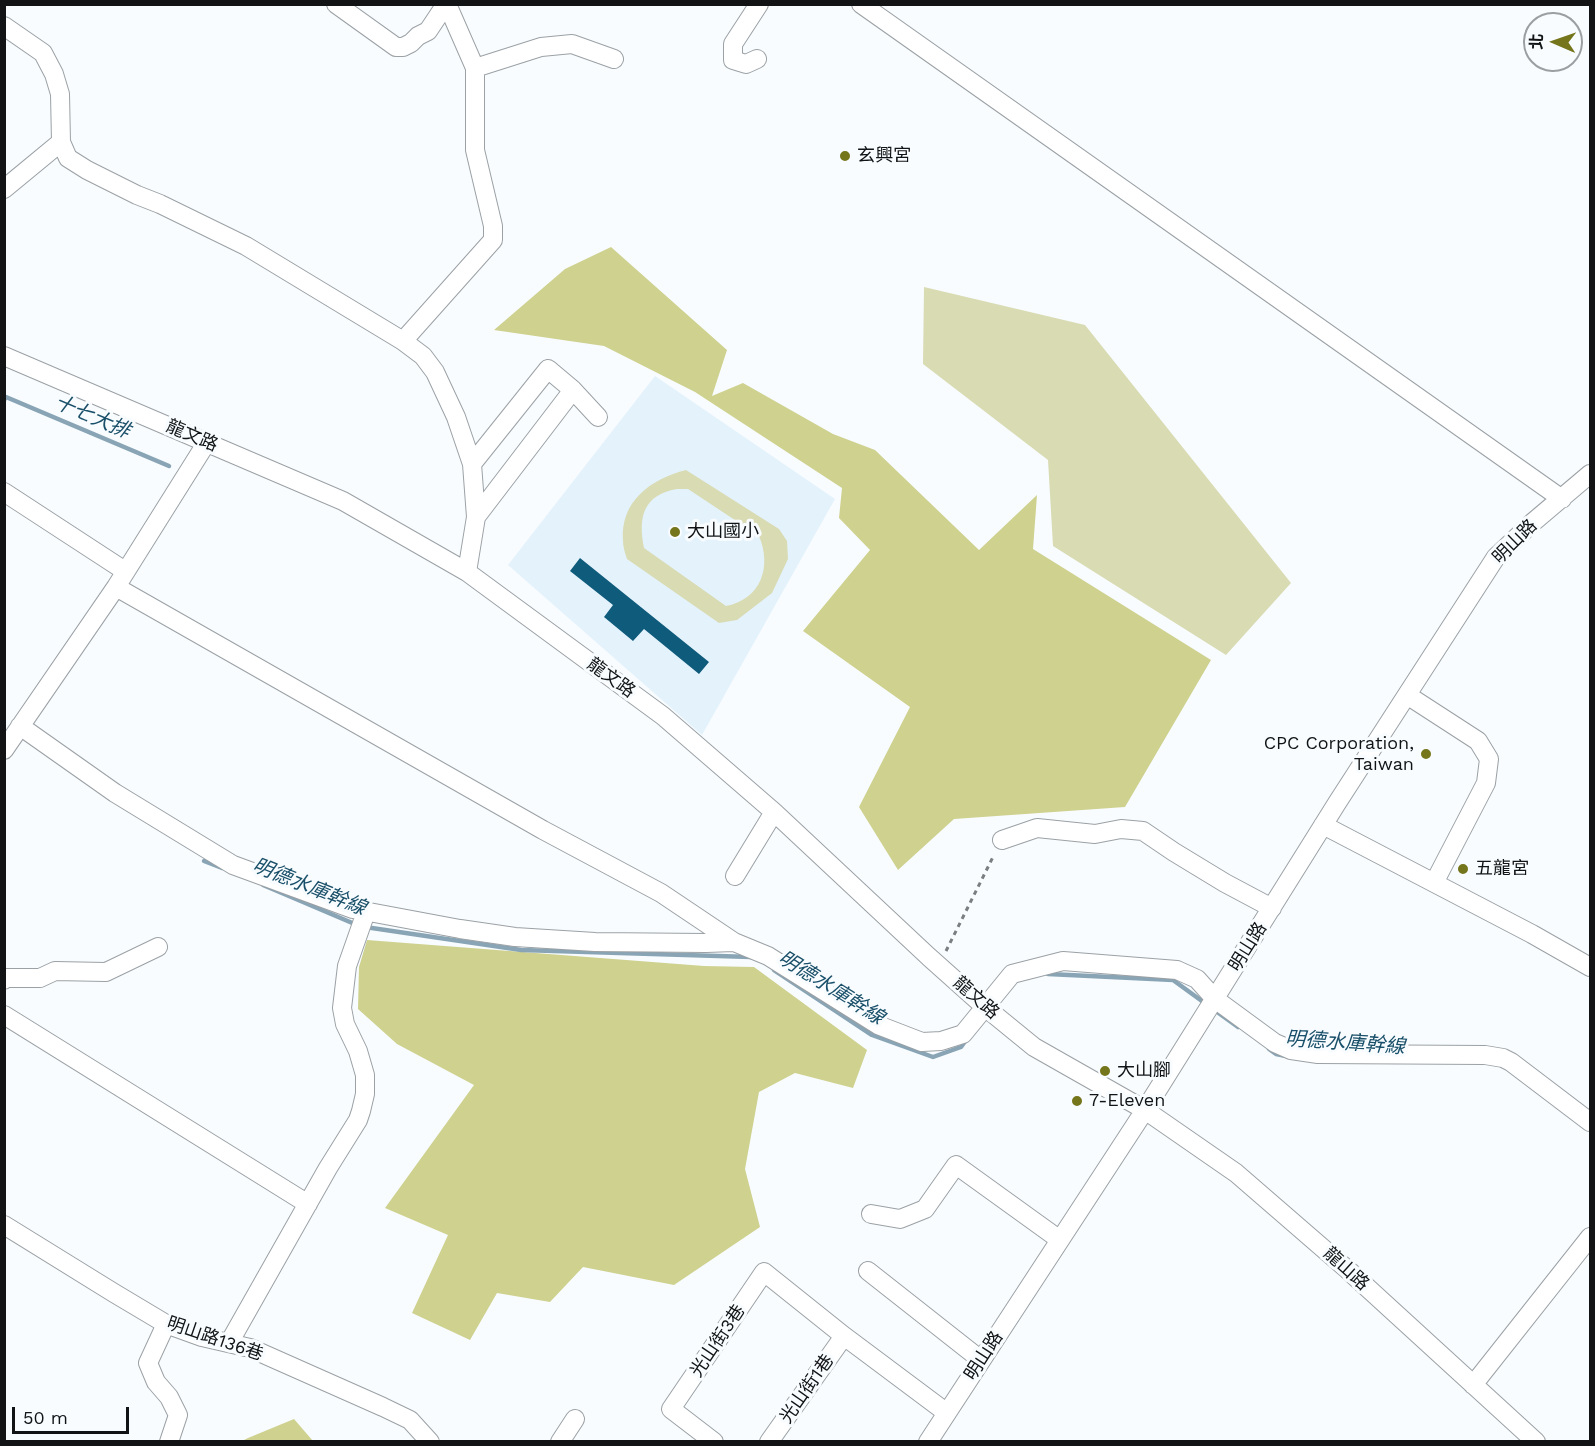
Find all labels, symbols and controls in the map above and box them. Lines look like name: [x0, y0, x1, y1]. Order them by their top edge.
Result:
north arrow: [1523, 12, 1583, 72]
text: 北: [1527, 33, 1546, 50]
place label: 玄興宮: [857, 145, 911, 167]
marker: 玄興宮: [838, 149, 852, 163]
water label: 十七大排: [50, 390, 134, 444]
street label: 龍文路: [163, 416, 221, 456]
street label: 明山路: [1488, 515, 1542, 569]
place label: 大山國小: [687, 521, 759, 543]
marker: 大山國小: [668, 525, 682, 539]
street label: 龍文路: [583, 653, 639, 703]
place label: CPC Corporation, Taiwan: [1264, 733, 1414, 776]
marker: CPC Corporation, Taiwan: [1419, 747, 1433, 761]
water label: 明德水庫幹線: [249, 853, 369, 921]
place label: 五龍宮: [1475, 858, 1529, 880]
marker: 五龍宮: [1456, 862, 1470, 876]
street label: 明山路: [1225, 918, 1271, 976]
water label: 明德水庫幹線: [774, 946, 888, 1030]
street label: 龍文路: [949, 972, 1003, 1024]
water label: 明德水庫幹線: [1284, 1027, 1406, 1059]
place label: 大山腳: [1117, 1060, 1171, 1082]
marker: 大山腳: [1098, 1064, 1112, 1078]
place label: 7-Eleven: [1089, 1090, 1165, 1112]
marker: 7-Eleven: [1070, 1094, 1084, 1108]
street label: 龍山路: [1319, 1243, 1373, 1295]
street label: 光山街3巷: [686, 1301, 750, 1381]
street label: 明山路136巷: [164, 1312, 266, 1366]
street label: 明山路: [960, 1327, 1008, 1385]
street label: 光山街1巷: [775, 1350, 839, 1428]
scale bar: [15, 1395, 132, 1433]
text: 50 m: [23, 1407, 68, 1428]

